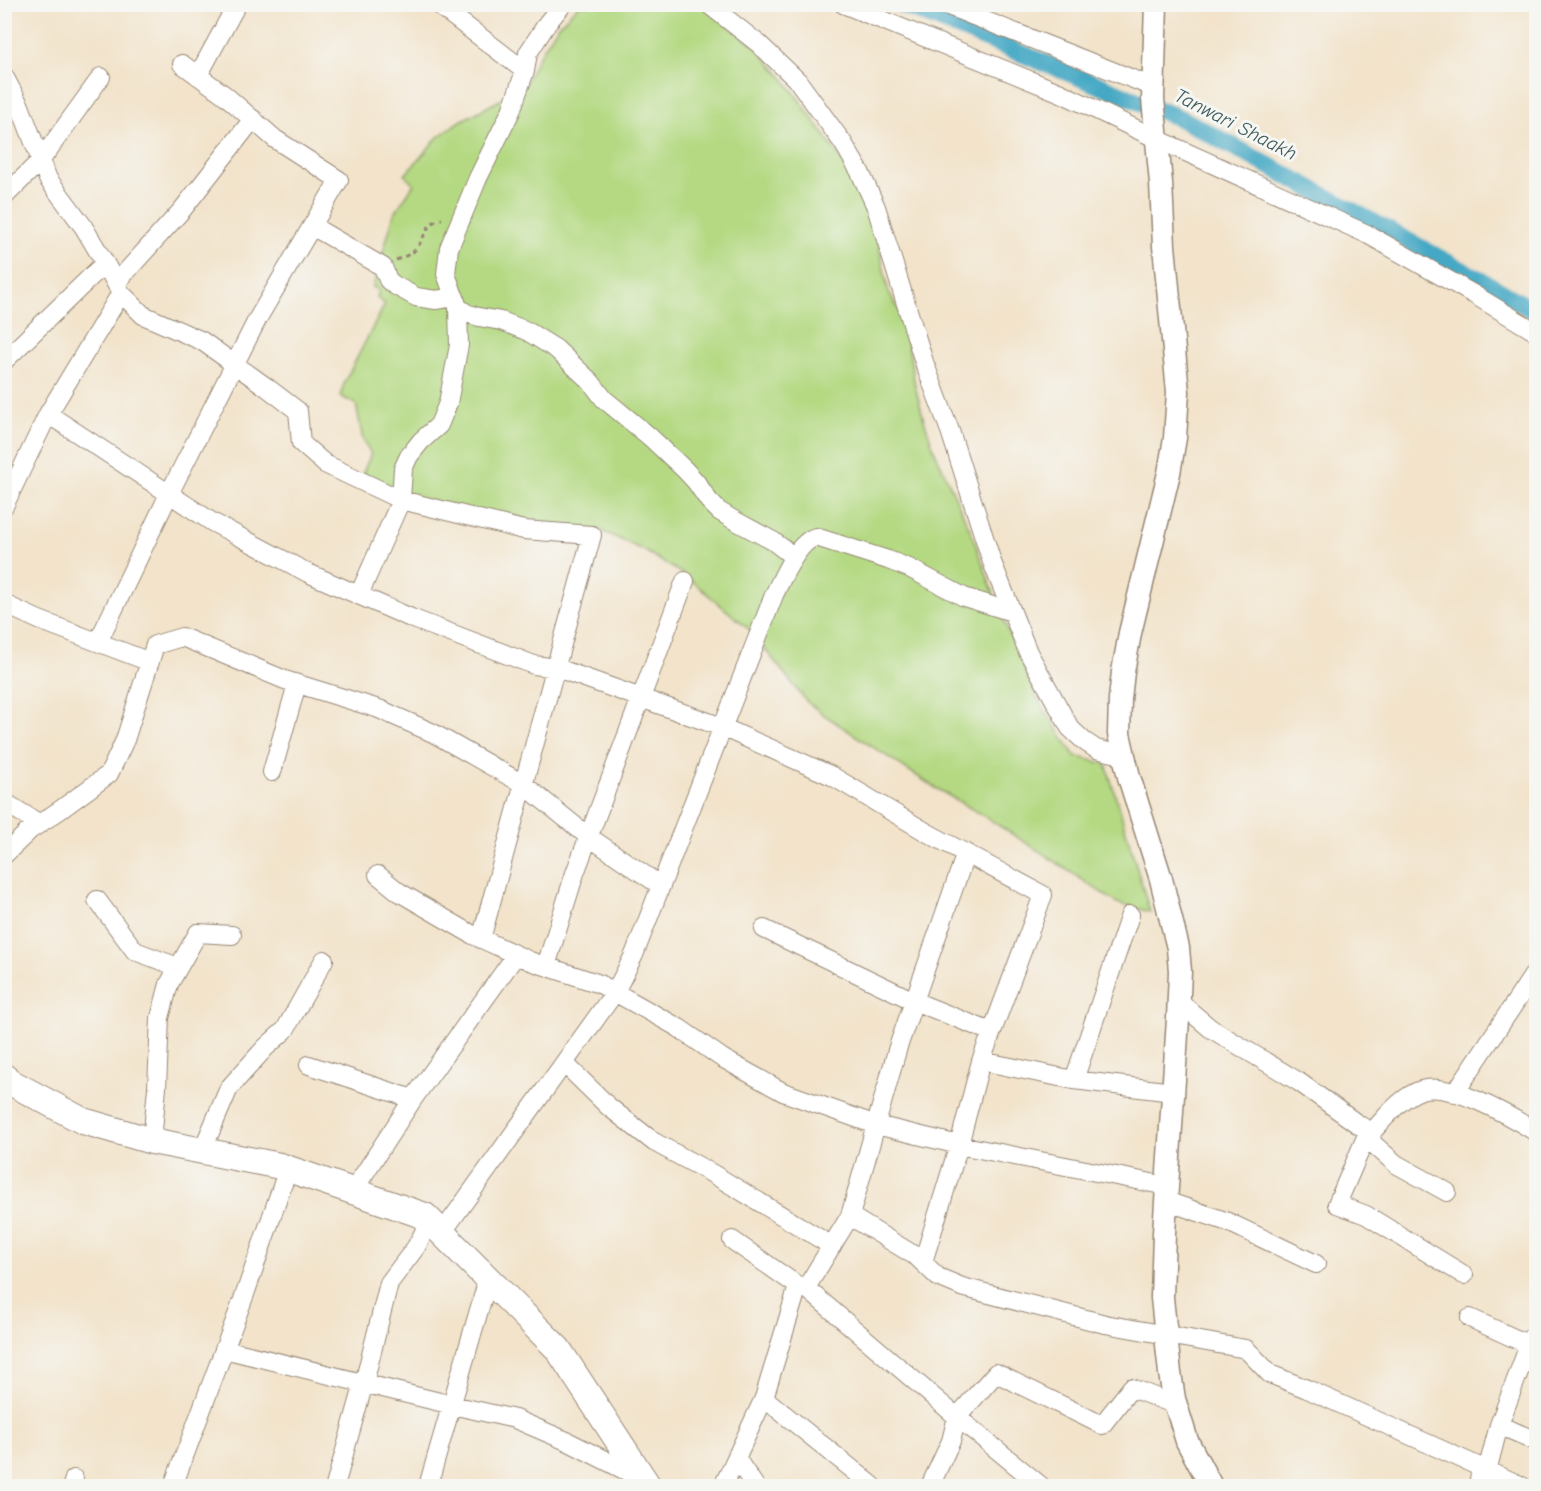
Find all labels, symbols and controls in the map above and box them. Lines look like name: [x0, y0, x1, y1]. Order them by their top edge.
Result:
water label: Tanwari Shaakh: [1171, 84, 1301, 165]

